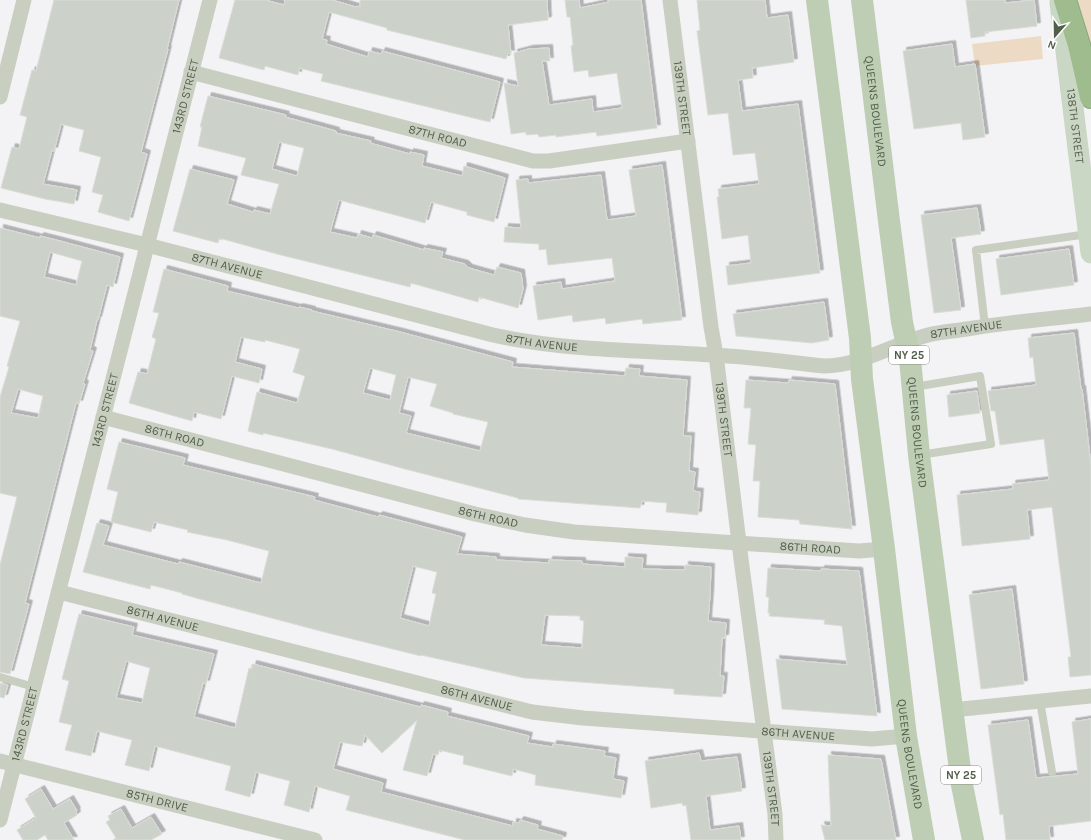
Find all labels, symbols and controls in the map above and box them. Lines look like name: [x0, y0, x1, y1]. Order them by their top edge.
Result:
north arrow: [1035, 16, 1075, 56]
text: N: [1046, 37, 1058, 52]
street label: QUEENS BOULEVARD: [862, 55, 889, 167]
street label: 143RD STREET: [169, 58, 202, 135]
street label: 139TH STREET: [671, 60, 694, 136]
street label: 138TH STREET: [1064, 88, 1087, 164]
street label: 87TH ROAD: [407, 122, 469, 151]
street label: 87TH AVENUE: [190, 250, 264, 282]
street label: 87TH AVENUE: [929, 317, 1003, 341]
street label: 87TH AVENUE: [504, 331, 578, 354]
road number: NY 25: [889, 346, 929, 364]
street label: 143RD STREET: [89, 372, 121, 449]
street label: QUEENS BOULEVARD: [905, 376, 930, 489]
street label: 139TH STREET: [712, 381, 735, 458]
street label: 86TH ROAD: [143, 421, 206, 450]
street label: 86TH ROAD: [457, 503, 520, 530]
street label: 86TH ROAD: [779, 539, 841, 557]
street label: 86TH AVENUE: [125, 602, 200, 634]
street label: 86TH AVENUE: [439, 682, 514, 714]
street label: 143RD STREET: [8, 686, 41, 763]
street label: QUEENS BOULEVARD: [895, 698, 926, 810]
street label: 86TH AVENUE: [761, 724, 836, 743]
street label: 139TH STREET: [760, 750, 782, 826]
road number: NY 25: [941, 766, 981, 784]
street label: 85TH DRIVE: [125, 786, 190, 815]

